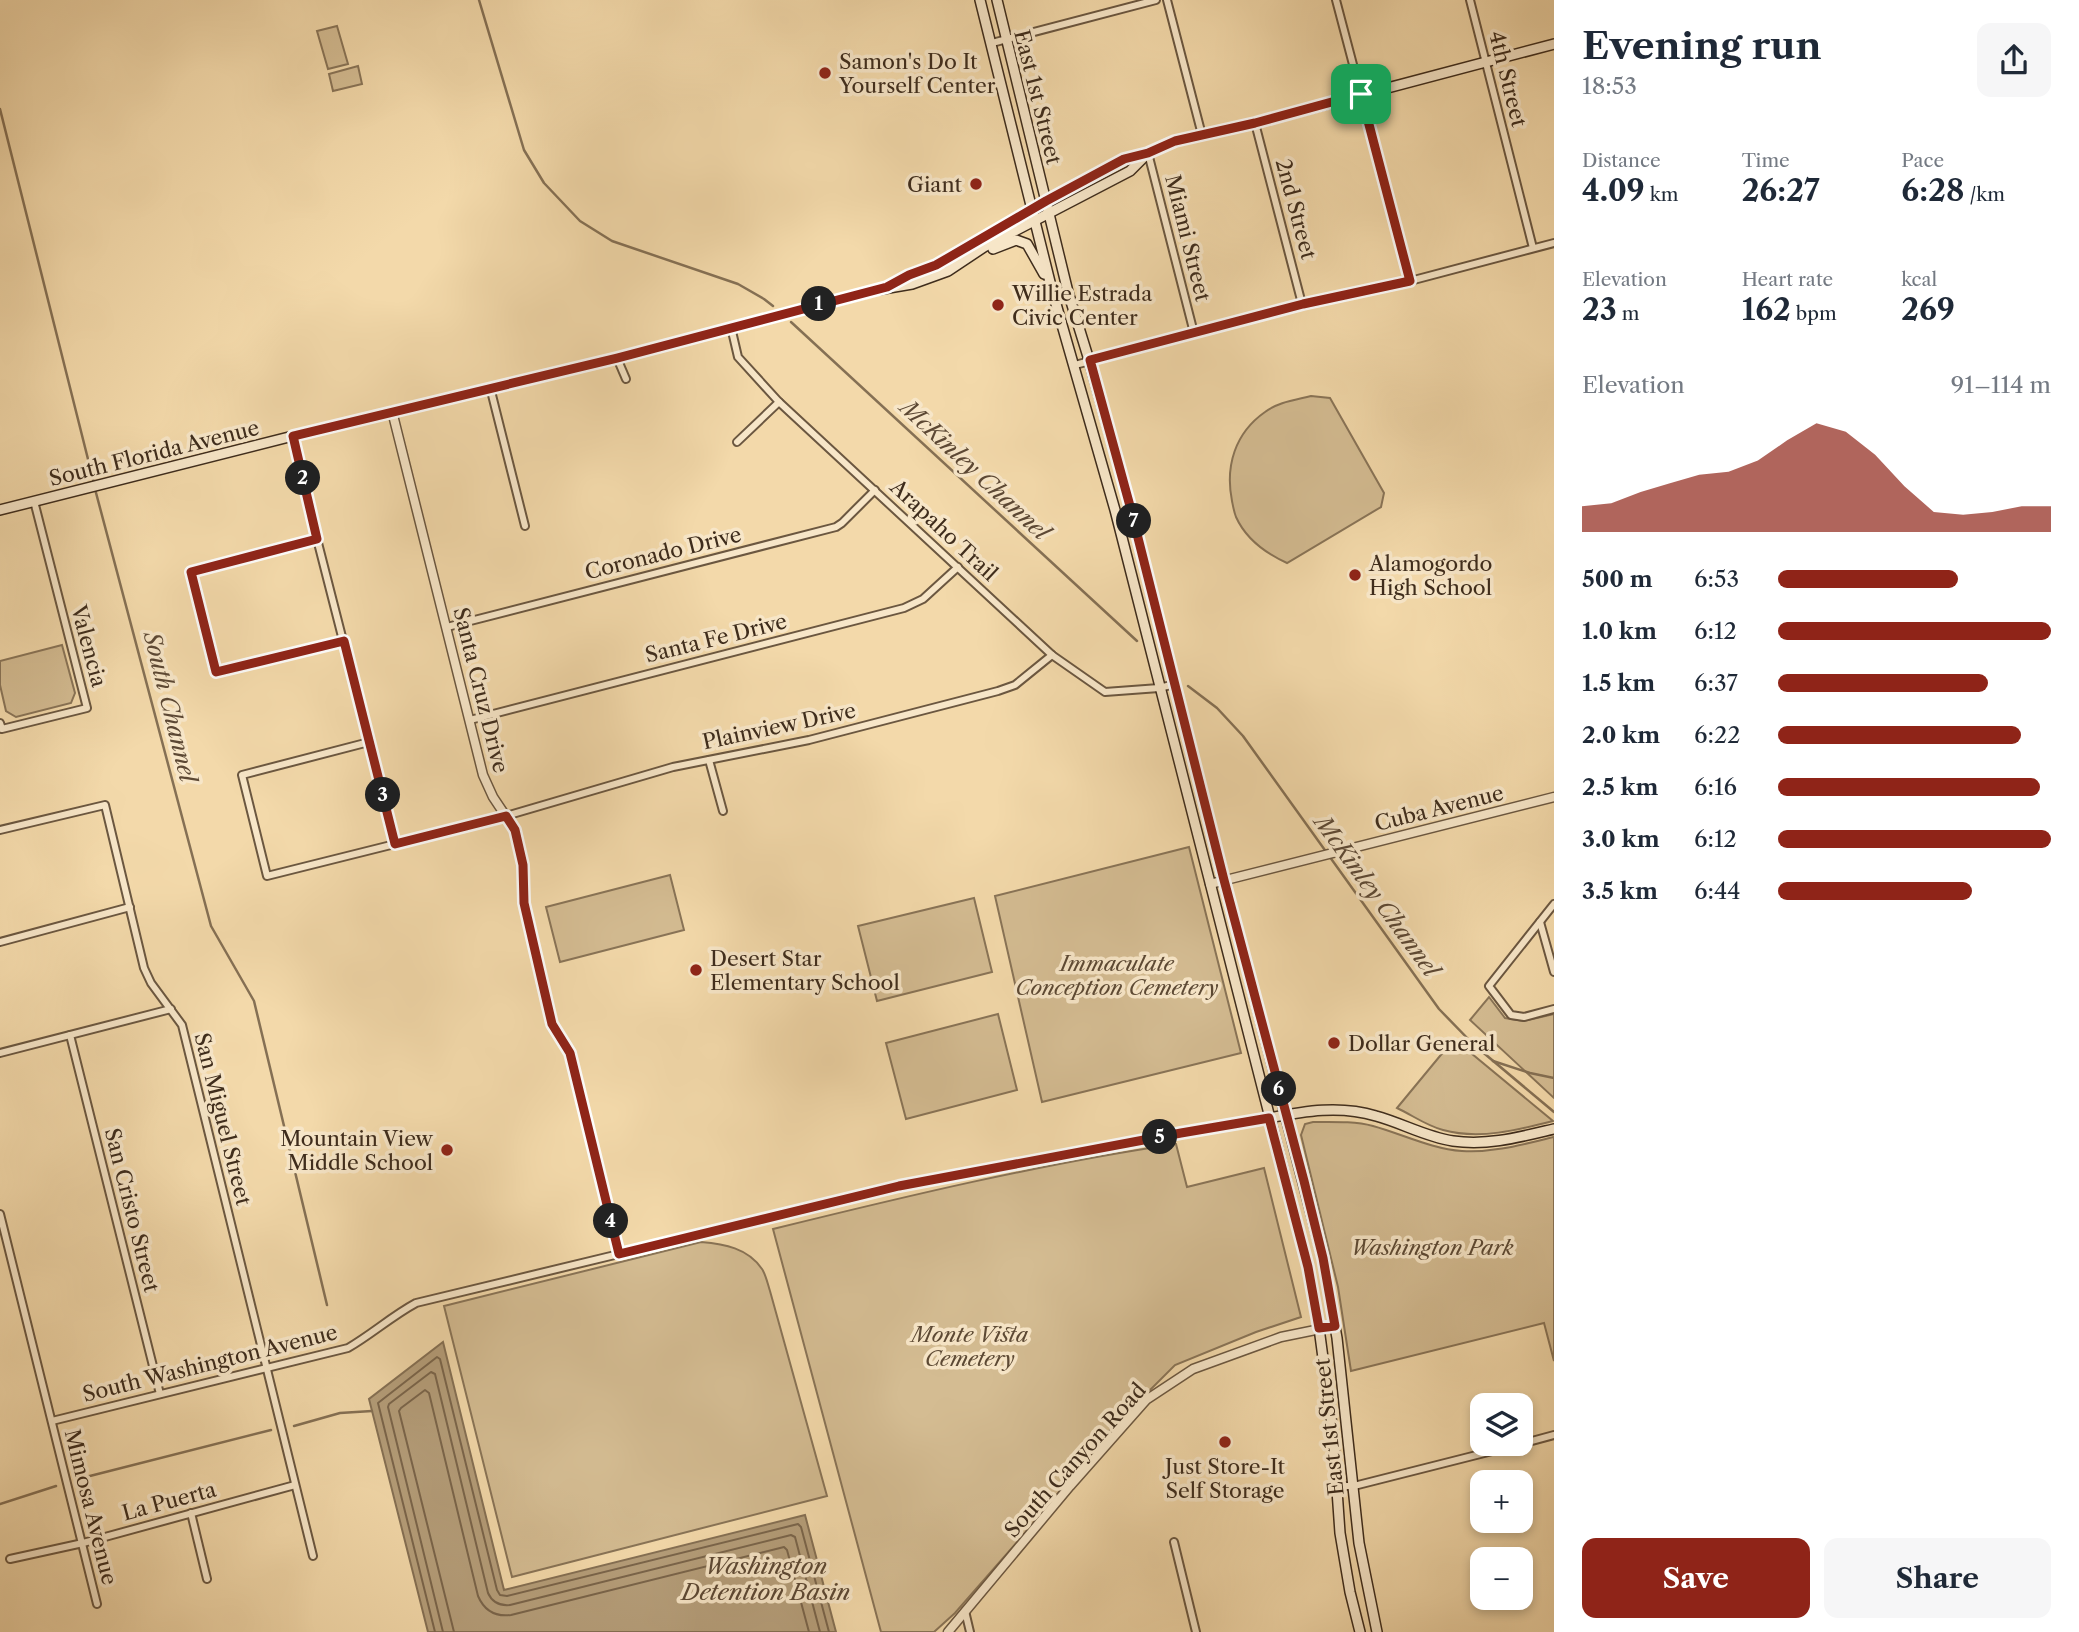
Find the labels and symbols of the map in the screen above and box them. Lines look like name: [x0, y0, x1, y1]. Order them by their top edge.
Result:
street label: East 1st Street: [1009, 27, 1067, 168]
street label: 4th Street: [1484, 29, 1532, 130]
place label: Samon's Do It Yourself Center: [838, 49, 996, 98]
pin: [1331, 64, 1391, 124]
marker: Samon's Do It Yourself Center: [817, 65, 833, 81]
street label: 2nd Street: [1271, 156, 1322, 263]
place label: Giant: [907, 172, 963, 197]
street label: Miami Street: [1160, 172, 1216, 305]
marker: Giant: [968, 176, 984, 192]
place label: Willie Estrada Civic Center: [1011, 281, 1153, 330]
pin: 1: [802, 286, 836, 322]
marker: Willie Estrada Civic Center: [990, 297, 1006, 313]
water label: McKinley Channel: [892, 392, 1057, 548]
street label: South Florida Avenue: [46, 415, 262, 491]
pin: 2: [286, 461, 320, 496]
street label: Arapaho Trail: [885, 473, 1003, 586]
pin: 7: [1116, 504, 1152, 538]
street label: Coronado Drive: [582, 521, 744, 585]
place label: Alamogordo High School: [1368, 551, 1492, 600]
marker: Alamogordo High School: [1347, 567, 1363, 583]
street label: Valencia: [66, 601, 112, 691]
street label: Santa Cruz Drive: [448, 605, 514, 775]
street label: Santa Fe Drive: [643, 608, 789, 668]
water label: South Channel: [137, 627, 203, 788]
street label: Plainview Drive: [700, 698, 858, 754]
pin: 3: [366, 778, 400, 812]
street label: Cuba Avenue: [1372, 780, 1506, 836]
water label: McKinley Channel: [1307, 807, 1447, 985]
place label: Desert Star Elementary School: [710, 946, 900, 995]
park label: Immaculate Conception Cemetery: [1015, 951, 1219, 1000]
marker: Desert Star Elementary School: [688, 962, 704, 978]
street label: San Miguel Street: [189, 1030, 257, 1208]
place label: Dollar General: [1348, 1031, 1495, 1056]
marker: Dollar General: [1326, 1035, 1342, 1051]
pin: 6: [1262, 1072, 1296, 1106]
pin: 5: [1142, 1120, 1178, 1154]
street label: San Cristo Street: [100, 1125, 165, 1295]
place label: Mountain View Middle School: [280, 1126, 434, 1175]
marker: Mountain View Middle School: [439, 1142, 455, 1158]
pin: 4: [594, 1204, 628, 1238]
park label: Washington Park: [1350, 1235, 1514, 1260]
street label: South Washington Avenue: [80, 1319, 340, 1407]
park label: Monte Vista Cemetery: [909, 1322, 1029, 1371]
street label: East 1st Street: [1309, 1357, 1349, 1497]
street label: South Canyon Road: [999, 1378, 1151, 1542]
street label: Mimosa Avenue: [60, 1427, 122, 1587]
marker: Just Store-It Self Storage: [1217, 1434, 1233, 1450]
place label: Just Store-It Self Storage: [1162, 1454, 1285, 1503]
street label: La Puerta: [119, 1476, 220, 1526]
water label: Washington Detention Basin: [680, 1552, 850, 1606]

